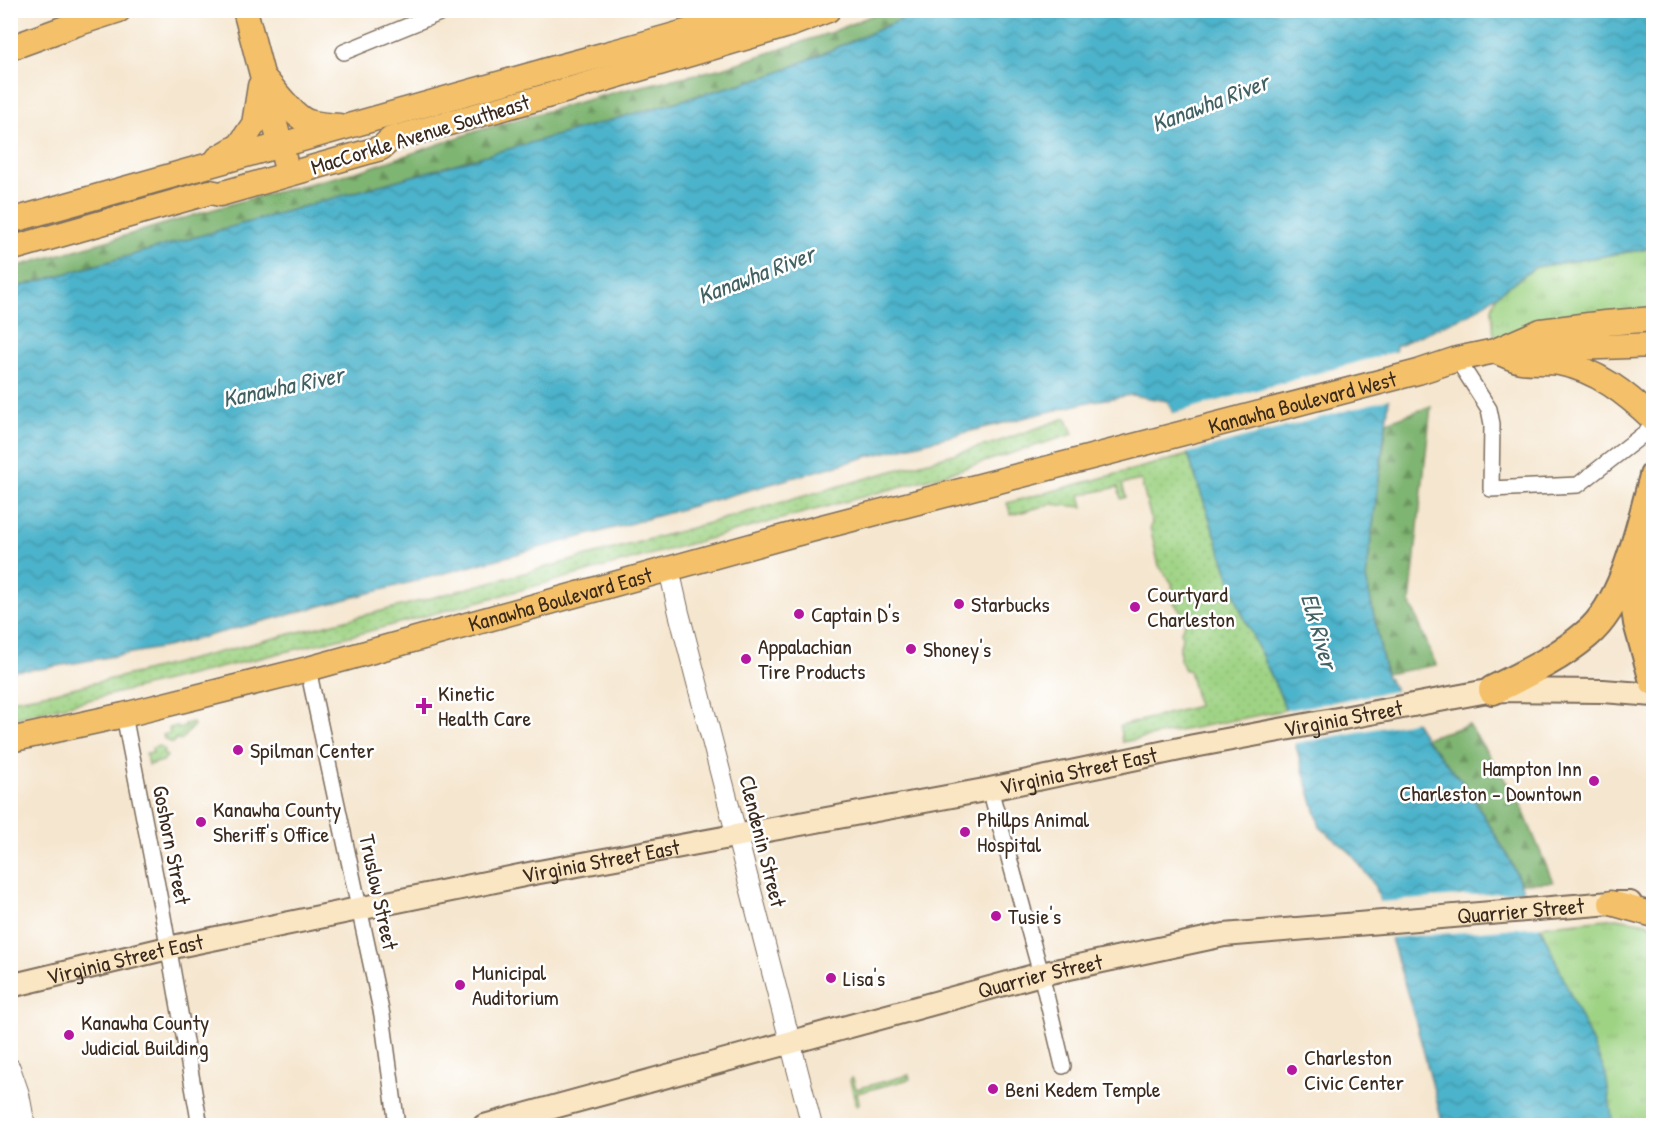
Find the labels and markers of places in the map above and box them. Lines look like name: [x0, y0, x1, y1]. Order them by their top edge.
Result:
place label: Courtyard Charleston: [1147, 579, 1235, 634]
place label: Starbucks: [971, 589, 1050, 619]
marker: Starbucks: [952, 597, 966, 611]
place label: Captain D's: [811, 599, 900, 629]
marker: Courtyard Charleston: [1128, 600, 1142, 614]
marker: Captain D's: [792, 607, 806, 621]
place label: Appalachian Tire Products: [758, 631, 865, 686]
place label: Shoney's: [923, 634, 991, 664]
marker: Shoney's: [904, 642, 918, 656]
marker: Appalachian Tire Products: [739, 652, 753, 666]
place label: Kinetic Health Care: [438, 678, 532, 733]
marker: Kinetic Health Care: [415, 697, 433, 715]
place label: Spilman Center: [250, 735, 375, 765]
marker: Spilman Center: [231, 743, 245, 757]
place label: Hampton Inn Charleston - Downtown: [1399, 753, 1582, 808]
marker: Hampton Inn Charleston - Downtown: [1587, 774, 1601, 788]
place label: Kanawha County Sheriff's Office: [213, 794, 341, 849]
place label: Phillps Animal Hospital: [977, 804, 1089, 859]
marker: Kanawha County Sheriff's Office: [194, 815, 208, 829]
marker: Phillps Animal Hospital: [958, 825, 972, 839]
place label: Tusie's: [1008, 901, 1061, 931]
marker: Tusie's: [989, 909, 1003, 923]
place label: Municipal Auditorium: [472, 957, 559, 1012]
place label: Lisa's: [843, 963, 885, 993]
marker: Lisa's: [824, 971, 838, 985]
marker: Municipal Auditorium: [453, 978, 467, 992]
place label: Kanawha County Judicial Building: [81, 1007, 209, 1062]
marker: Kanawha County Judicial Building: [62, 1028, 76, 1042]
place label: Charleston Civic Center: [1304, 1042, 1404, 1097]
marker: Charleston Civic Center: [1285, 1063, 1299, 1077]
place label: Beni Kedem Temple: [1005, 1074, 1161, 1104]
marker: Beni Kedem Temple: [986, 1082, 1000, 1096]

